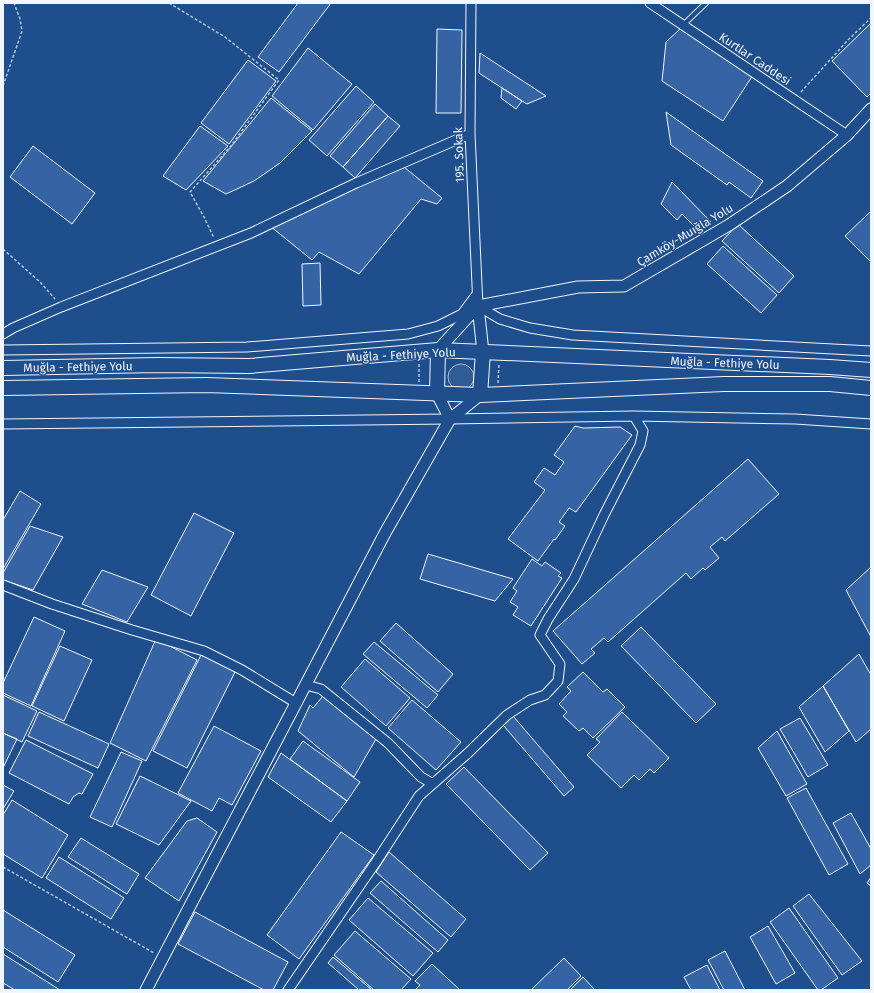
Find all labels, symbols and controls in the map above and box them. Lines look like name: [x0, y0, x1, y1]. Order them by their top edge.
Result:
street label: Kurtlar Caddesi: [716, 30, 794, 88]
street label: 195. Sokak: [451, 126, 467, 183]
street label: Çamköy-Muığla Yolu: [634, 201, 736, 269]
street label: Muğla - Fethiye Yolu: [346, 345, 456, 365]
street label: Muğla - Fethiye Yolu: [670, 354, 780, 372]
street label: Muğla - Fethiye Yolu: [23, 359, 133, 375]

